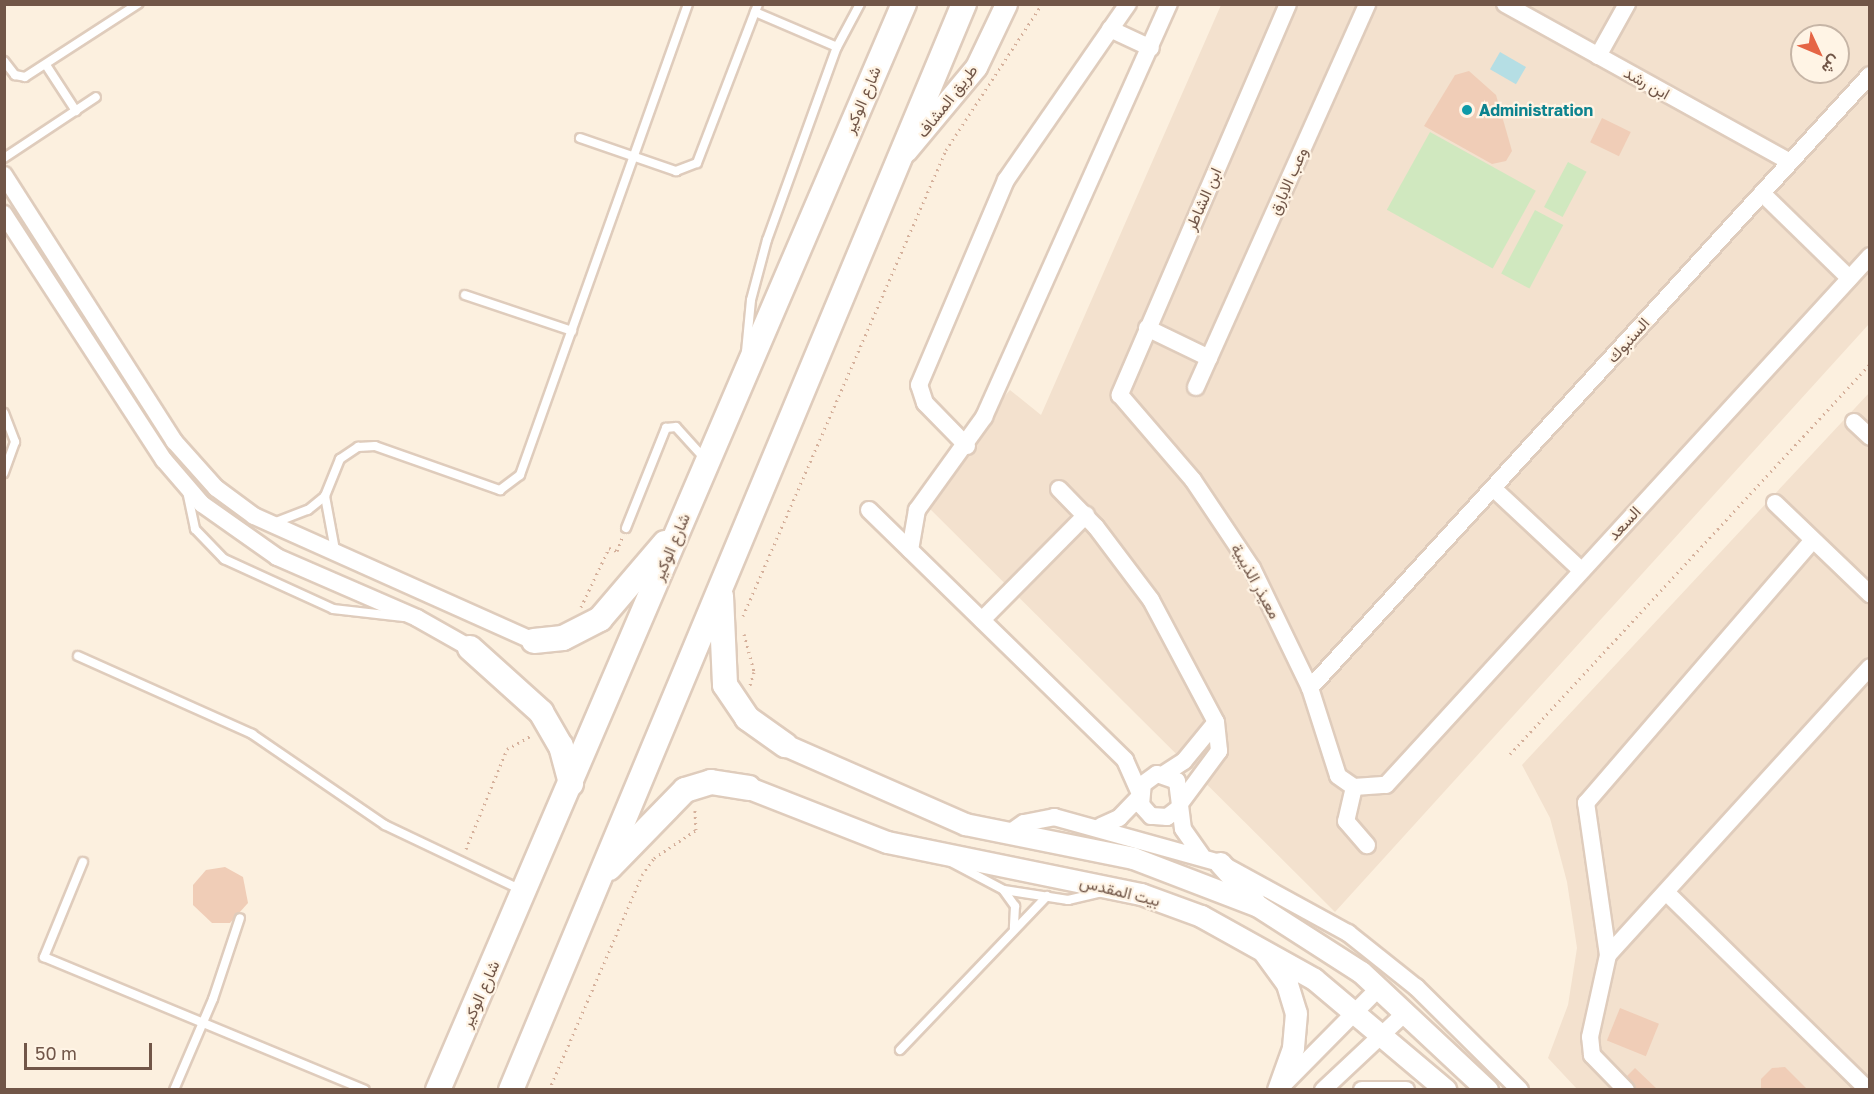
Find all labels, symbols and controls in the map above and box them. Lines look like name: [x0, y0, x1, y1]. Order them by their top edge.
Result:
north arrow: [1790, 24, 1850, 84]
text: ش: [1818, 51, 1845, 79]
street label: طريق المشاف: [913, 61, 981, 141]
street label: شارع الوكير: [839, 63, 885, 137]
street label: ابن رشد: [1621, 63, 1673, 103]
place label: Administration: [1479, 100, 1593, 120]
marker: Administration: [1460, 103, 1474, 117]
street label: وعب الابارق: [1265, 144, 1311, 218]
street label: ابن الشاطر: [1181, 165, 1225, 233]
street label: السنبوك: [1603, 314, 1653, 366]
street label: السعد: [1604, 502, 1644, 544]
street label: شارع الوكير: [648, 510, 694, 584]
street label: معيذر الذيبية: [1227, 540, 1285, 622]
street label: بيت المقدس: [1078, 872, 1162, 910]
street label: شارع الوكير: [457, 958, 503, 1030]
scale bar: [27, 1031, 154, 1069]
text: 50 m: [35, 1042, 77, 1064]

